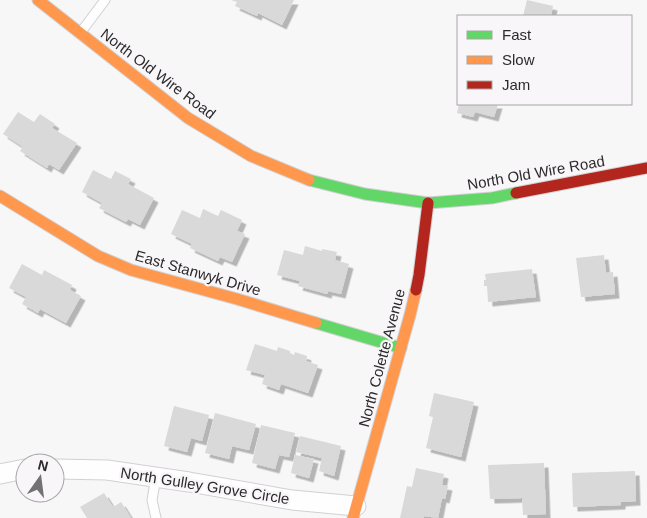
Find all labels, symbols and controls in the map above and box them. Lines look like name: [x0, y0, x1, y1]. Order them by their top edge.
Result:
legend: [457, 15, 632, 105]
street label: North Old Wire Road: [98, 25, 219, 122]
text: Fast: [502, 26, 532, 43]
text: Slow: [502, 51, 535, 68]
text: Jam: [502, 76, 530, 93]
street label: North Old Wire Road: [466, 152, 606, 193]
street label: East Stanwyk Drive: [133, 246, 263, 299]
street label: North Colette Avenue: [355, 287, 408, 429]
north arrow: [15, 453, 65, 503]
text: N: [36, 456, 50, 474]
street label: North Gulley Grove Circle: [119, 464, 291, 507]

